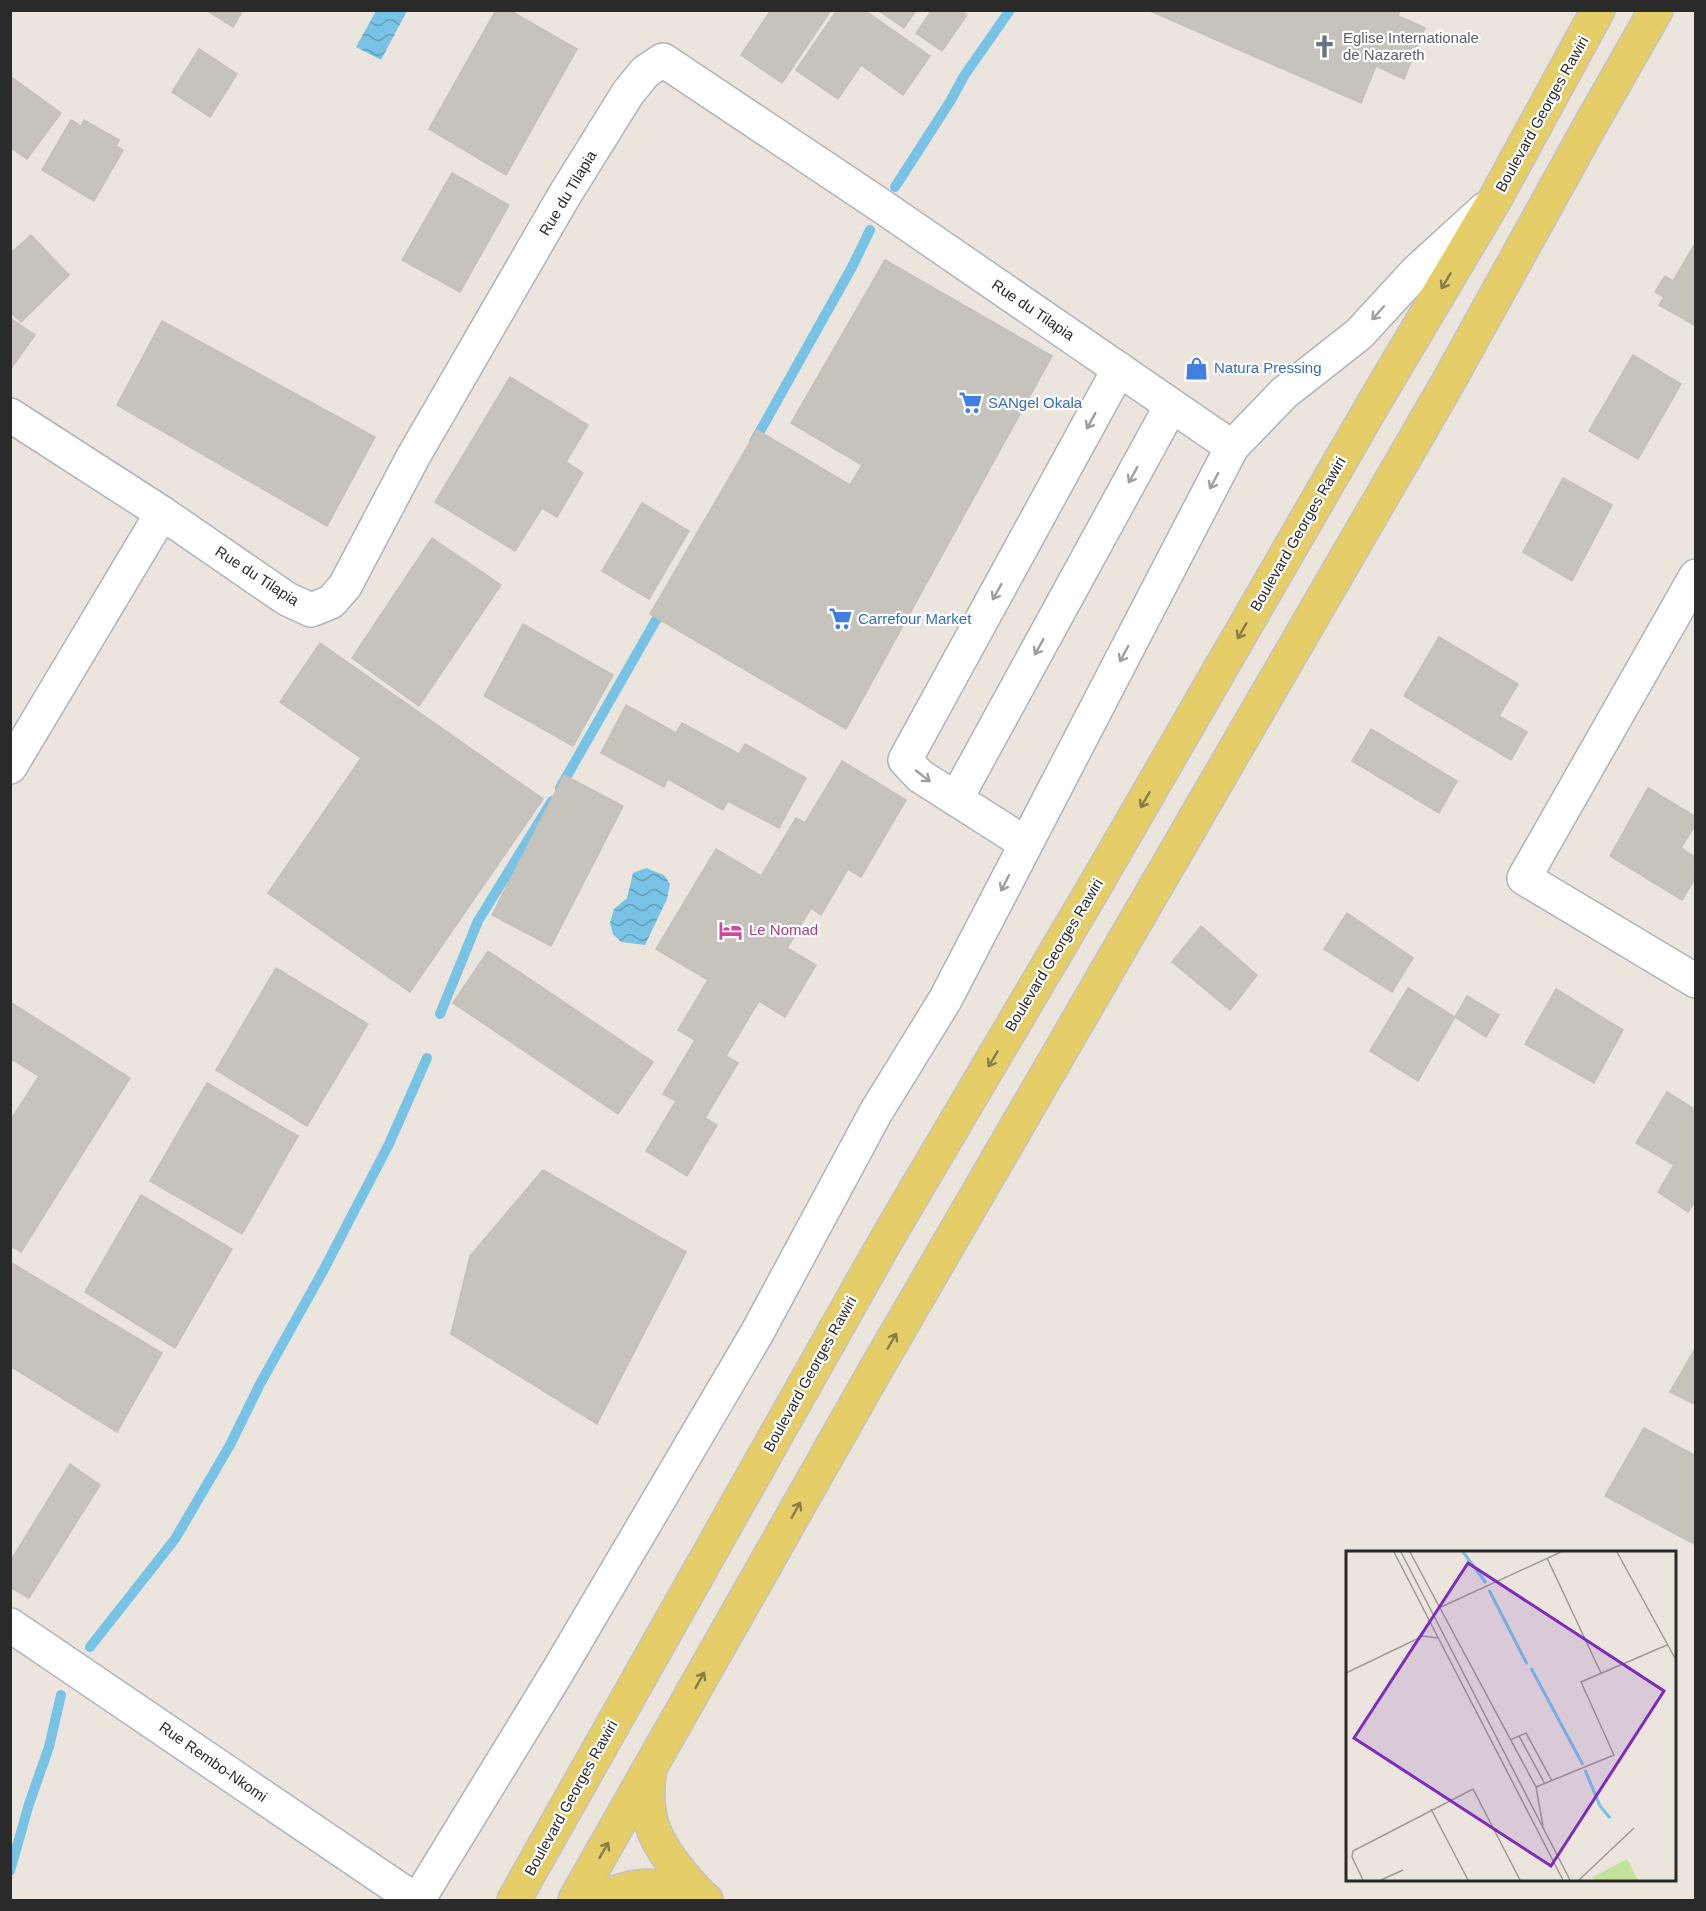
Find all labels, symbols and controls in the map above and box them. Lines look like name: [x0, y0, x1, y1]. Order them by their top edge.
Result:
place label: Eglise Internationale de Nazareth: [1343, 29, 1479, 63]
street label: Boulevard Georges Rawiri: [1492, 33, 1591, 194]
church icon: Eglise Internationale de Nazareth: [1312, 34, 1338, 60]
street label: Rue du Tilapia: [536, 147, 600, 238]
one-way arrow: [1440, 272, 1452, 289]
street label: Rue du Tilapia: [989, 276, 1078, 344]
one-way arrow: [1371, 305, 1385, 320]
shop icon: Natura Pressing: [1183, 355, 1209, 381]
place label: Natura Pressing: [1214, 359, 1322, 376]
supermarket icon: SANgel Okala: [957, 390, 983, 416]
place label: SANgel Okala: [988, 394, 1083, 411]
one-way arrow: [1085, 411, 1096, 429]
street label: Boulevard Georges Rawiri: [1246, 454, 1349, 614]
one-way arrow: [1127, 466, 1138, 484]
one-way arrow: [1208, 471, 1219, 489]
street label: Rue du Tilapia: [212, 542, 303, 609]
one-way arrow: [991, 583, 1003, 600]
supermarket icon: Carrefour Market: [827, 606, 853, 632]
place label: Carrefour Market: [858, 610, 972, 627]
one-way arrow: [1236, 622, 1248, 639]
one-way arrow: [1033, 637, 1044, 655]
one-way arrow: [1118, 644, 1129, 662]
one-way arrow: [914, 770, 930, 783]
one-way arrow: [1139, 791, 1151, 808]
one-way arrow: [998, 873, 1010, 891]
street label: Boulevard Georges Rawiri: [1001, 875, 1106, 1034]
hotel icon: Le Nomad: [718, 917, 744, 943]
place label: Le Nomad: [749, 921, 818, 938]
one-way arrow: [986, 1050, 998, 1067]
street label: Boulevard Georges Rawiri: [760, 1293, 859, 1454]
one-way arrow: [887, 1332, 899, 1349]
one-way arrow: [790, 1502, 802, 1519]
inset map: [1346, 1551, 1676, 1881]
one-way arrow: [695, 1672, 707, 1689]
street label: Boulevard Georges Rawiri: [521, 1717, 620, 1878]
street label: Rue Rembo-Nkomi: [156, 1718, 270, 1805]
one-way arrow: [599, 1842, 611, 1859]

